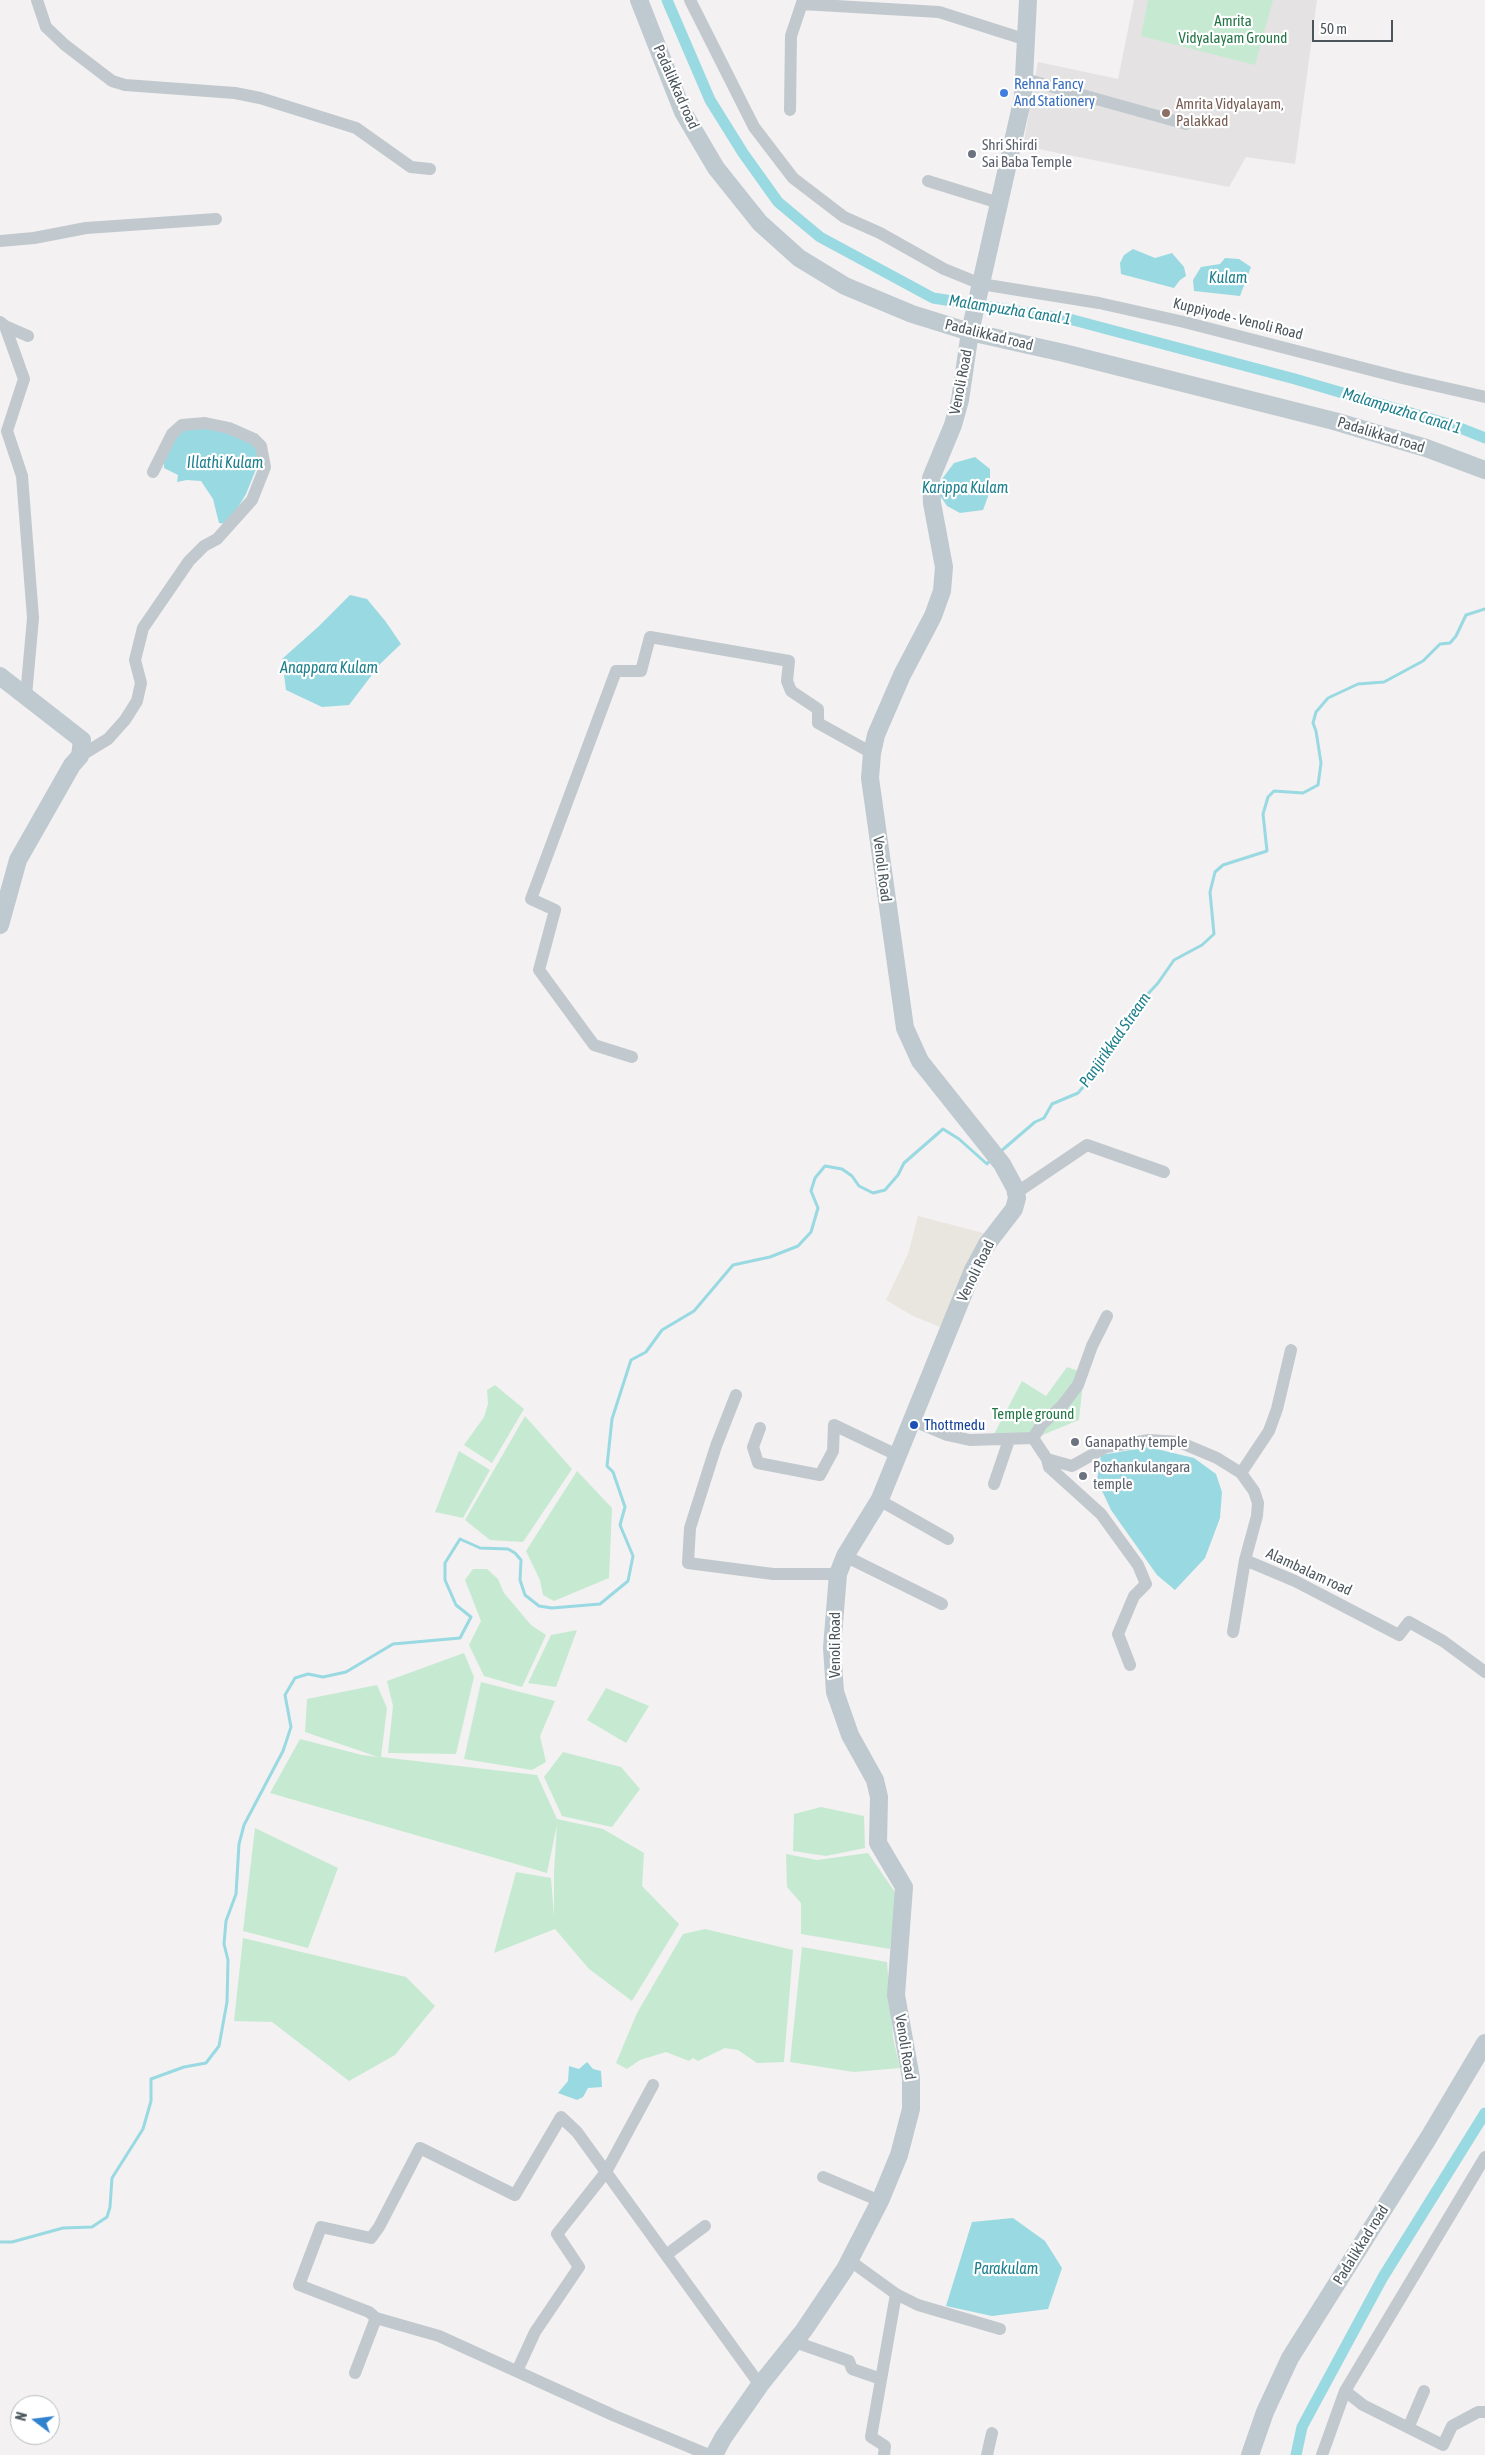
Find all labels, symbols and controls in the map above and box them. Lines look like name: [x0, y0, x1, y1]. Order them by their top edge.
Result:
scale bar: [1315, 10, 1396, 42]
park label: Amrita Vidyalayam Ground: [1179, 12, 1287, 47]
text: 50 m: [1320, 20, 1347, 37]
street label: Padalikkad road: [649, 42, 703, 132]
place label: Rehna Fancy And Stationery: [1014, 75, 1095, 110]
marker: Rehna Fancy And Stationery: [998, 87, 1010, 99]
place label: Amrita Vidyalayam, Palakkad: [1176, 95, 1284, 130]
marker: Amrita Vidyalayam, Palakkad: [1160, 107, 1172, 119]
place label: Shri Shirdi Sai Baba Temple: [982, 136, 1072, 171]
marker: Shri Shirdi Sai Baba Temple: [966, 148, 978, 160]
water label: Kulam: [1209, 268, 1247, 288]
water label: Malampuzha Canal 1: [948, 291, 1072, 329]
street label: Kuppiyode - Venoli Road: [1171, 294, 1305, 344]
street label: Padalikkad road: [943, 315, 1035, 355]
street label: Venoli Road: [946, 348, 976, 416]
water label: Malampuzha Canal 1: [1340, 384, 1464, 438]
street label: Padalikkad road: [1335, 413, 1427, 457]
water label: Illathi Kulam: [187, 453, 263, 473]
water label: Karippa Kulam: [922, 478, 1008, 498]
water label: Anappara Kulam: [280, 658, 378, 678]
street label: Venoli Road: [869, 835, 895, 903]
water label: Panjirikkad Stream: [1075, 989, 1155, 1091]
street label: Venoli Road: [953, 1237, 999, 1305]
park label: Temple ground: [992, 1405, 1074, 1423]
place label: Thottmedu: [924, 1416, 985, 1434]
marker: Thottmedu: [908, 1419, 920, 1431]
place label: Ganapathy temple: [1085, 1433, 1188, 1451]
marker: Ganapathy temple: [1069, 1436, 1081, 1448]
place label: Pozhankulangara temple: [1093, 1458, 1190, 1493]
marker: Pozhankulangara temple: [1077, 1470, 1089, 1482]
street label: Alambalam road: [1263, 1544, 1355, 1600]
street label: Venoli Road: [826, 1612, 844, 1678]
street label: Venoli Road: [891, 2013, 919, 2081]
street label: Padalikkad road: [1329, 2202, 1393, 2288]
water label: Parakulam: [974, 2259, 1038, 2279]
north arrow: [10, 2395, 60, 2445]
text: N: [13, 2410, 30, 2422]

